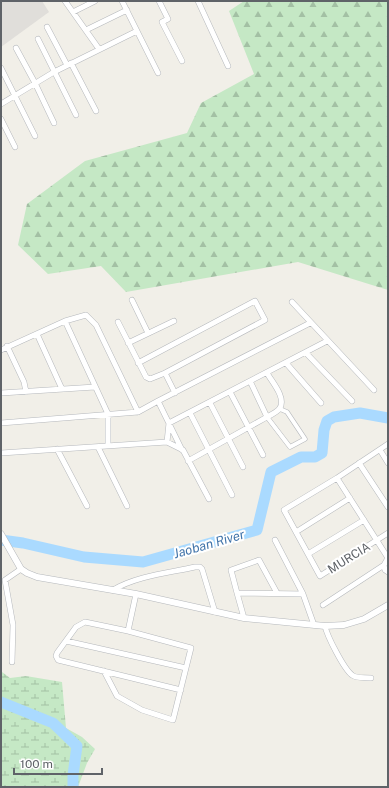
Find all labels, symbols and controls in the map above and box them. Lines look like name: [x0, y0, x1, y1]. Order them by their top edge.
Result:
water label: Jaoban River: [172, 527, 246, 561]
street label: MURCIA: [325, 539, 373, 576]
scale bar: [14, 750, 102, 776]
text: 100 m: [20, 757, 53, 771]

